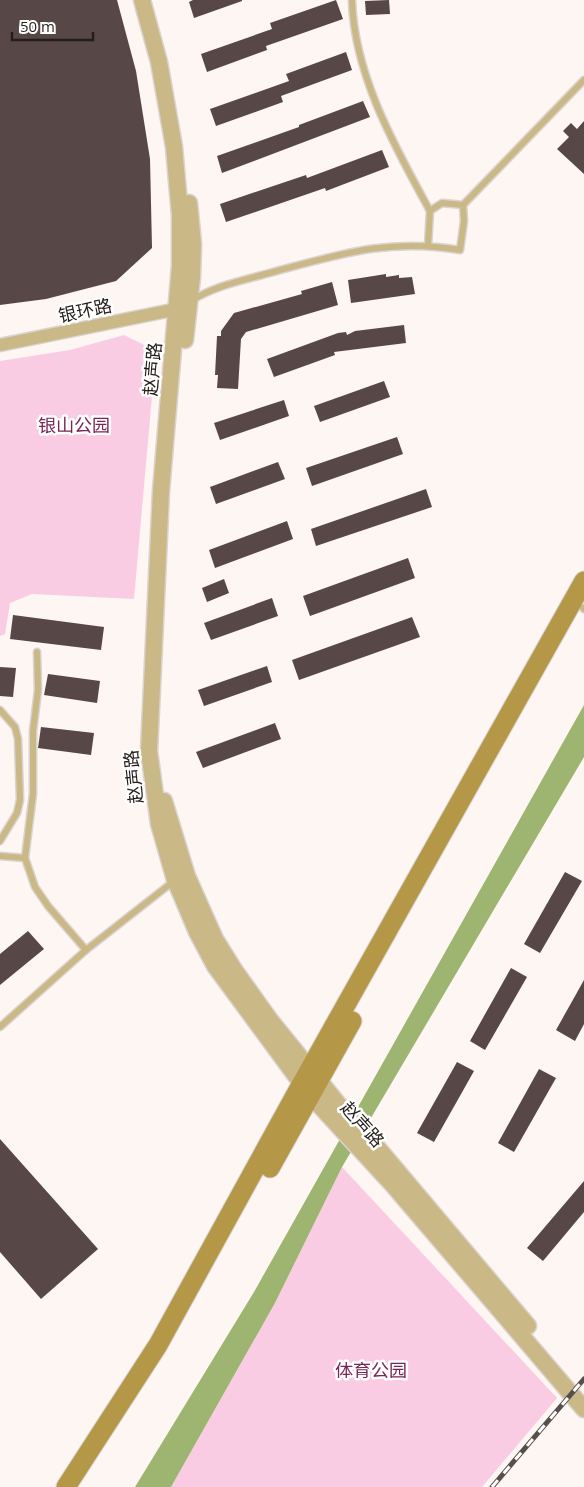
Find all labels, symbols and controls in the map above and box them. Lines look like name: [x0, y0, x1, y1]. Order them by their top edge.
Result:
scale bar: [12, 10, 94, 42]
text: 50 m: [20, 16, 55, 36]
street label: 银环路: [56, 293, 114, 327]
street label: 赵声路: [138, 341, 166, 397]
park label: 银山公园: [38, 413, 110, 437]
street label: 赵声路: [118, 749, 148, 805]
street label: 赵声路: [336, 1096, 390, 1152]
park label: 体育公园: [335, 1358, 407, 1382]

